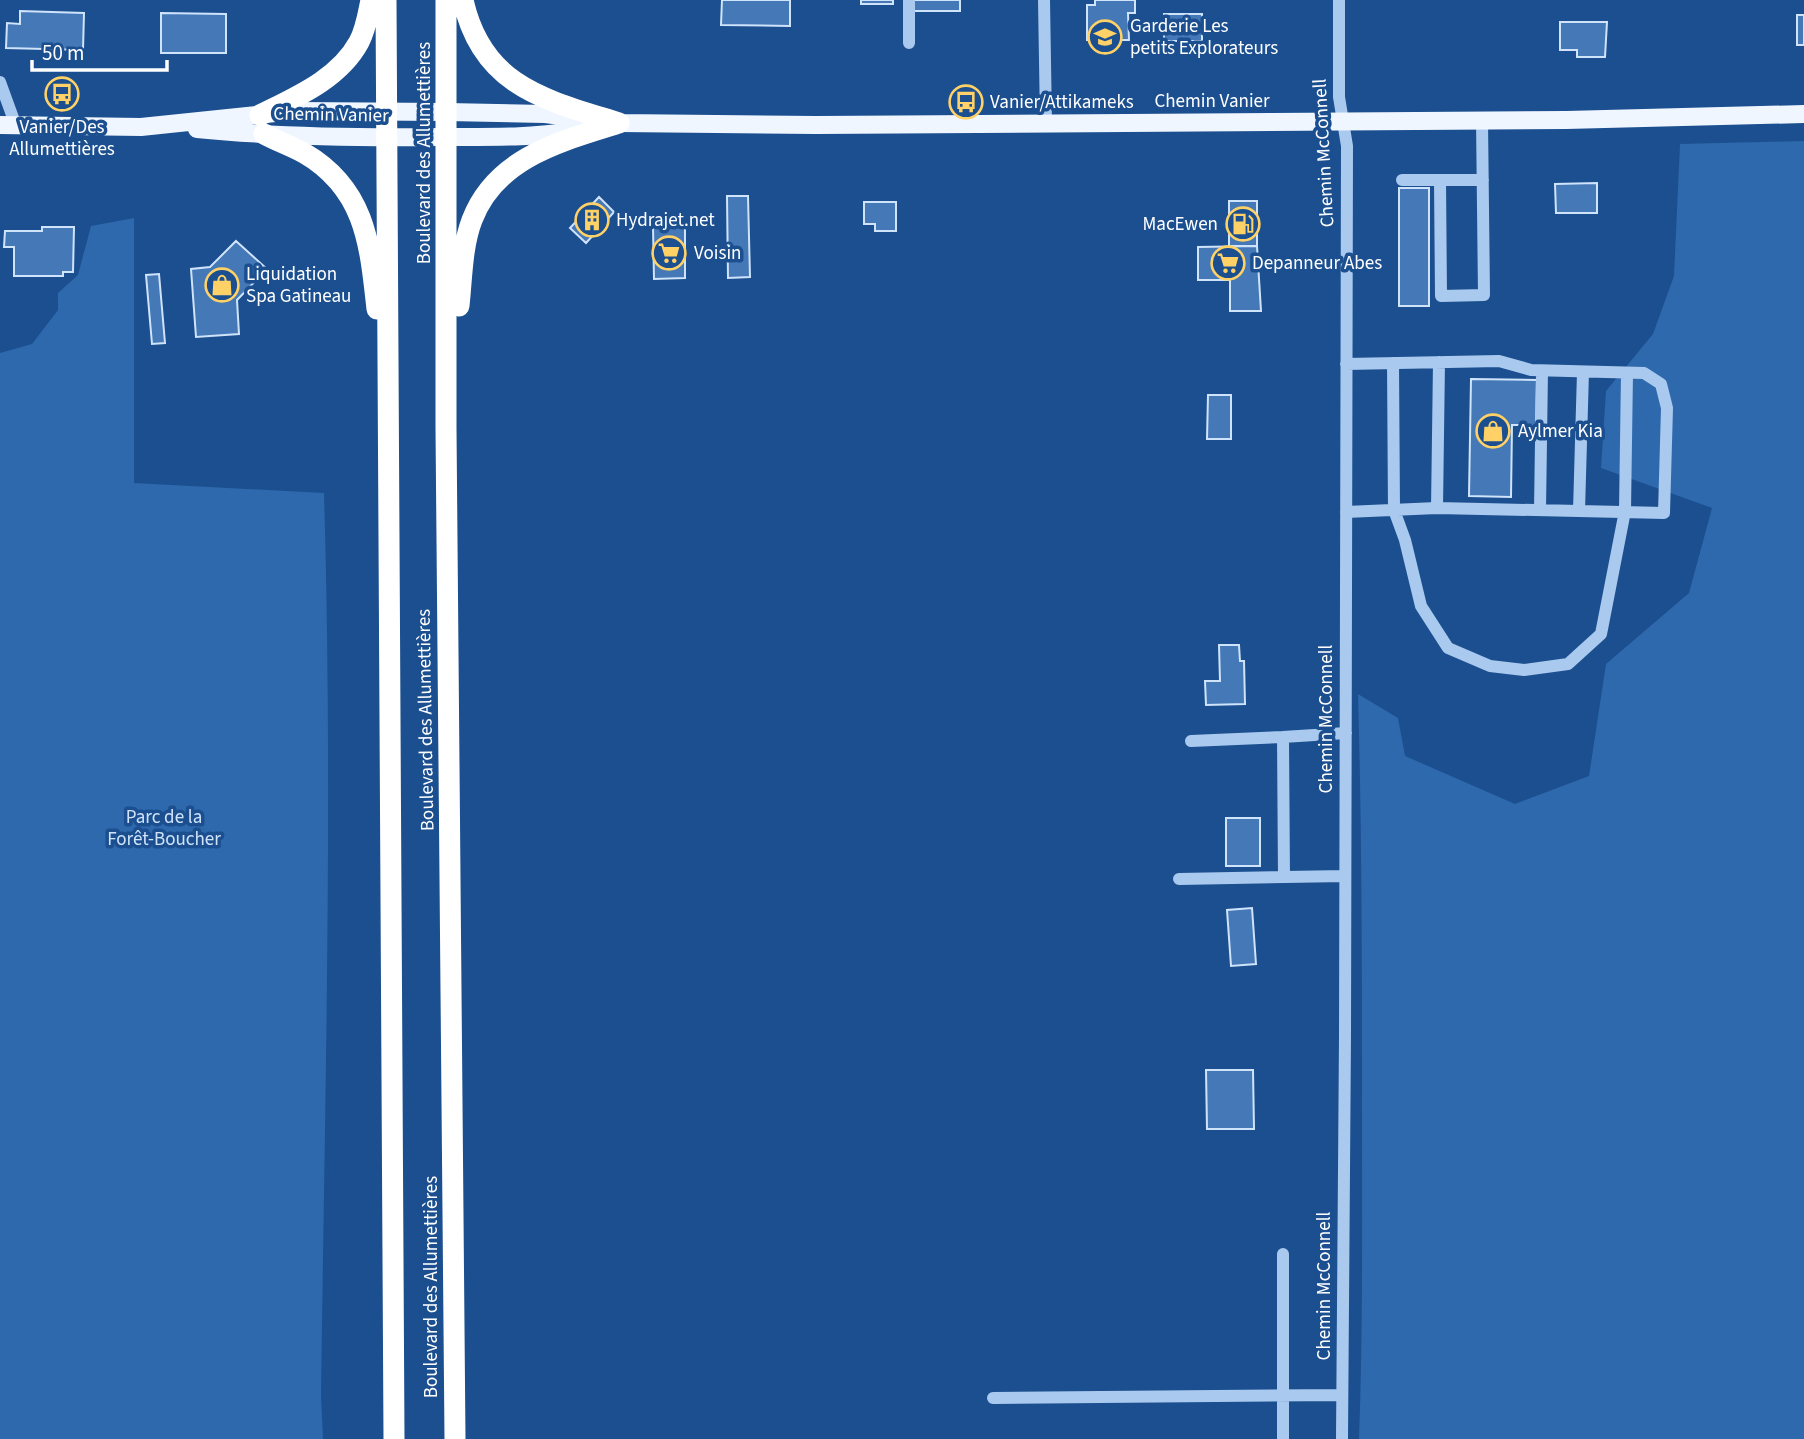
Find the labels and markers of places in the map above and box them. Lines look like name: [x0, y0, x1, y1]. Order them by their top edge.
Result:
place label: Garderie Les petits Explorateurs: [1130, 13, 1278, 62]
school or university icon: Garderie Les petits Explorateurs: [1086, 18, 1124, 56]
bus stop icon: Vanier/Des Allumettières: [43, 75, 81, 113]
bus stop icon: Vanier/Attikameks: [947, 83, 985, 121]
place label: Vanier/Attikameks: [990, 89, 1134, 116]
place label: Vanier/Des Allumettières: [9, 114, 115, 163]
building icon: Hydrajet.net: [573, 201, 611, 239]
fuel station icon: MacEwen: [1224, 205, 1262, 243]
place label: Hydrajet.net: [616, 207, 715, 234]
place label: MacEwen: [1143, 211, 1218, 238]
supermarket icon: Voisin: [650, 234, 688, 272]
place label: Voisin: [694, 240, 742, 267]
supermarket icon: Depanneur Abes: [1209, 244, 1247, 282]
place label: Depanneur Abes: [1252, 250, 1382, 277]
place label: Liquidation Spa Gatineau: [246, 261, 351, 310]
shop icon: Liquidation Spa Gatineau: [203, 266, 241, 304]
shop icon: Aylmer Kia: [1474, 412, 1512, 450]
place label: Aylmer Kia: [1518, 418, 1603, 445]

